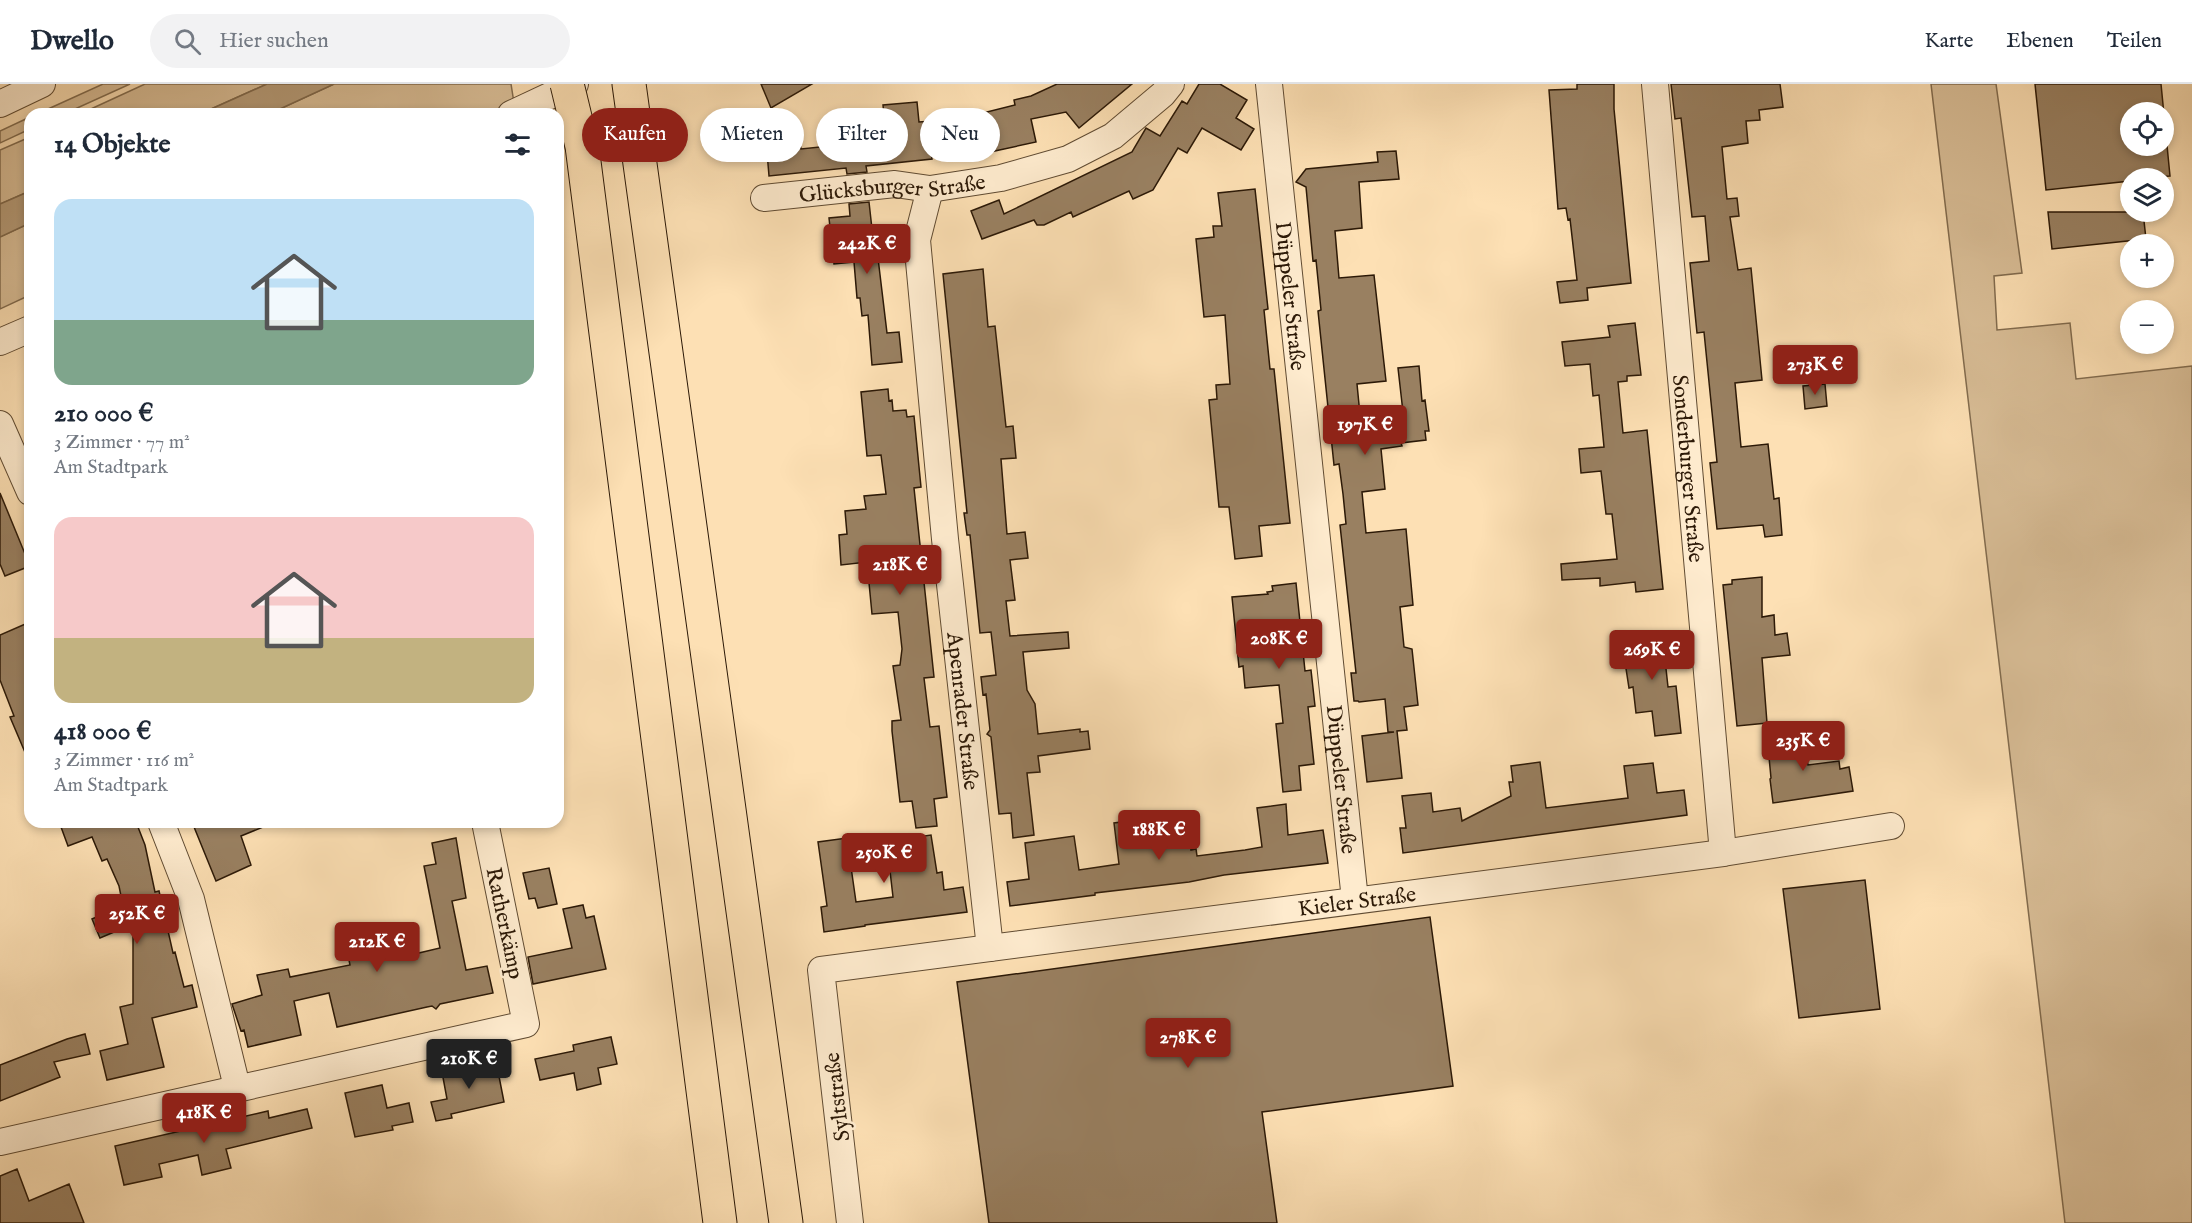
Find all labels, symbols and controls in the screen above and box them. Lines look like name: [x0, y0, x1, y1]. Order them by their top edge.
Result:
search box: [150, 14, 570, 68]
text: Dwello: [30, 24, 114, 59]
icon: search: [171, 25, 204, 58]
text: Hier suchen: [219, 27, 329, 55]
text: Karte: [1925, 28, 1973, 55]
text: Ebenen: [2006, 28, 2074, 55]
text: Teilen: [2107, 28, 2162, 55]
map controls: [2120, 102, 2174, 354]
button: locate: [2120, 102, 2174, 156]
chip: Kaufen: [582, 108, 688, 162]
chip: Mieten: [700, 108, 804, 162]
chip: Filter: [816, 108, 908, 162]
chip: Neu: [920, 108, 1000, 162]
text: 14 Objekte: [54, 128, 170, 161]
icon: filters: [501, 128, 534, 161]
button: layers: [2120, 168, 2174, 222]
street label: Glücksburger Straße: [798, 169, 988, 210]
street label: Düppeler Straße: [1268, 220, 1311, 372]
pin: 242K €: [818, 224, 916, 275]
text: 242K €: [837, 231, 897, 256]
button: +: [2120, 234, 2174, 288]
icon: home: [240, 238, 348, 346]
button: −: [2120, 300, 2174, 354]
pin: 273K €: [1766, 345, 1864, 396]
text: 273K €: [1787, 352, 1843, 377]
street label: Sonderburger Straße: [1665, 373, 1709, 564]
text: 210 000 €: [54, 397, 153, 430]
pin: 197K €: [1316, 405, 1414, 456]
text: 197K €: [1337, 412, 1393, 437]
text: 3 Zimmer · 77 m²: [54, 430, 190, 455]
text: Am Stadtpark: [54, 455, 168, 480]
pin: 218K €: [851, 545, 949, 596]
text: 218K €: [872, 552, 928, 577]
icon: home: [240, 556, 348, 664]
pin: 208K €: [1230, 619, 1328, 670]
text: 208K €: [1250, 626, 1308, 651]
street label: Apenrader Straße: [939, 630, 985, 792]
pin: 269K €: [1603, 630, 1701, 681]
text: 269K €: [1623, 637, 1681, 662]
street label: Düppeler Straße: [1318, 703, 1362, 855]
text: 418 000 €: [54, 715, 152, 748]
pin: 235K €: [1754, 721, 1852, 772]
text: 235K €: [1776, 728, 1830, 753]
text: 3 Zimmer · 116 m²: [54, 748, 194, 773]
text: Am Stadtpark: [54, 773, 168, 798]
pin: 188K €: [1110, 810, 1208, 861]
text: 188K €: [1132, 817, 1186, 842]
pin: 250K €: [835, 833, 933, 884]
text: 250K €: [856, 840, 912, 865]
street label: Ratherkämp: [479, 865, 530, 982]
street label: Kieler Straße: [1296, 881, 1418, 924]
pin: 252K €: [88, 894, 186, 945]
text: 252K €: [109, 901, 165, 926]
pin: 212K €: [328, 922, 426, 973]
text: 212K €: [349, 929, 405, 954]
pin: 278K €: [1139, 1018, 1237, 1069]
text: 278K €: [1160, 1025, 1216, 1050]
pin: 210K €: [420, 1039, 518, 1090]
text: 210K €: [440, 1046, 498, 1071]
street label: Syltstraße: [819, 1051, 857, 1143]
pin: 418K €: [155, 1093, 253, 1144]
text: 418K €: [176, 1100, 232, 1125]

